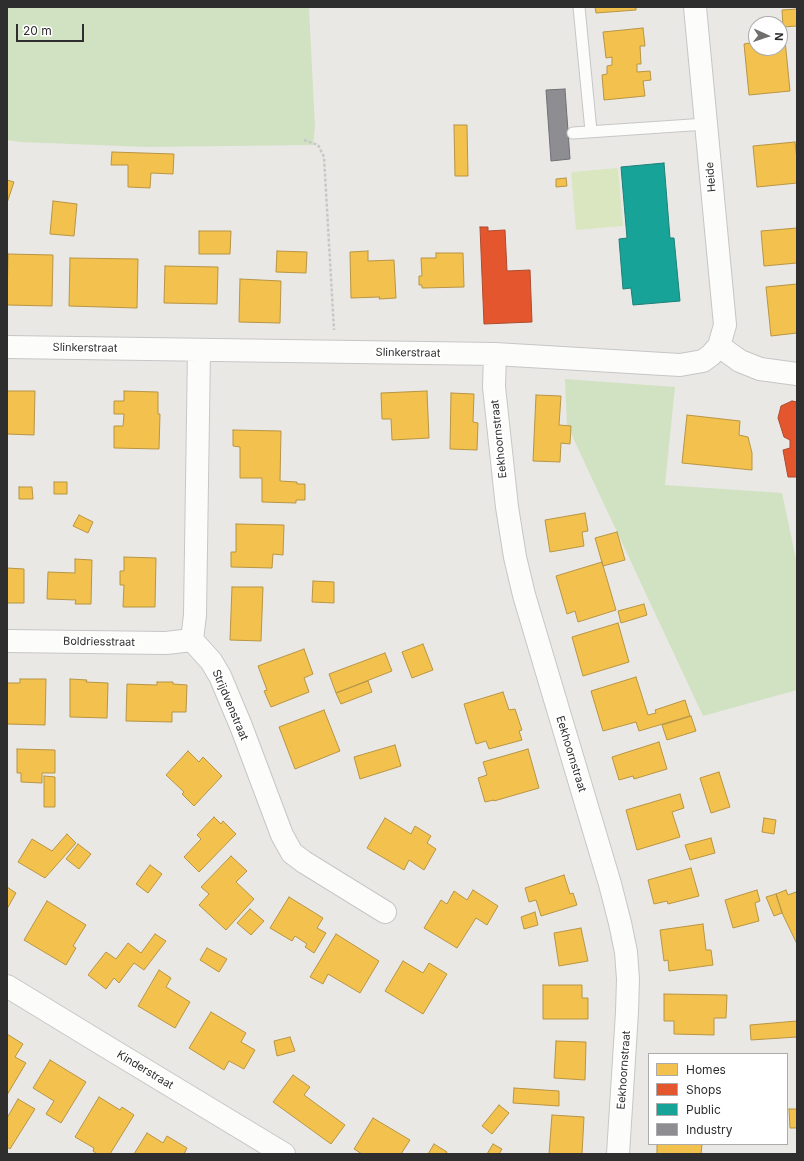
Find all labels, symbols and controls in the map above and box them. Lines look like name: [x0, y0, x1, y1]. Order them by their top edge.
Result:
scale bar: [18, 16, 86, 42]
north arrow: [748, 16, 788, 56]
text: 20 m: [23, 23, 52, 38]
text: N: [772, 32, 786, 41]
street label: Heide: [703, 161, 719, 193]
street label: Slinkerstraat: [53, 341, 117, 355]
street label: Slinkerstraat: [376, 346, 440, 360]
street label: Eekhoornstraat: [488, 399, 510, 479]
street label: Boldriesstraat: [63, 635, 135, 649]
street label: Strijdvenstraat: [209, 668, 251, 742]
street label: Eekhoornstraat: [553, 714, 589, 794]
street label: Eekhoornstraat: [615, 1030, 633, 1110]
street label: Kinderstraat: [114, 1048, 176, 1092]
legend: [648, 1053, 788, 1145]
text: Homes: [686, 1062, 726, 1077]
text: Shops: [686, 1082, 722, 1097]
text: Public: [686, 1102, 721, 1117]
text: Industry: [686, 1122, 732, 1137]

